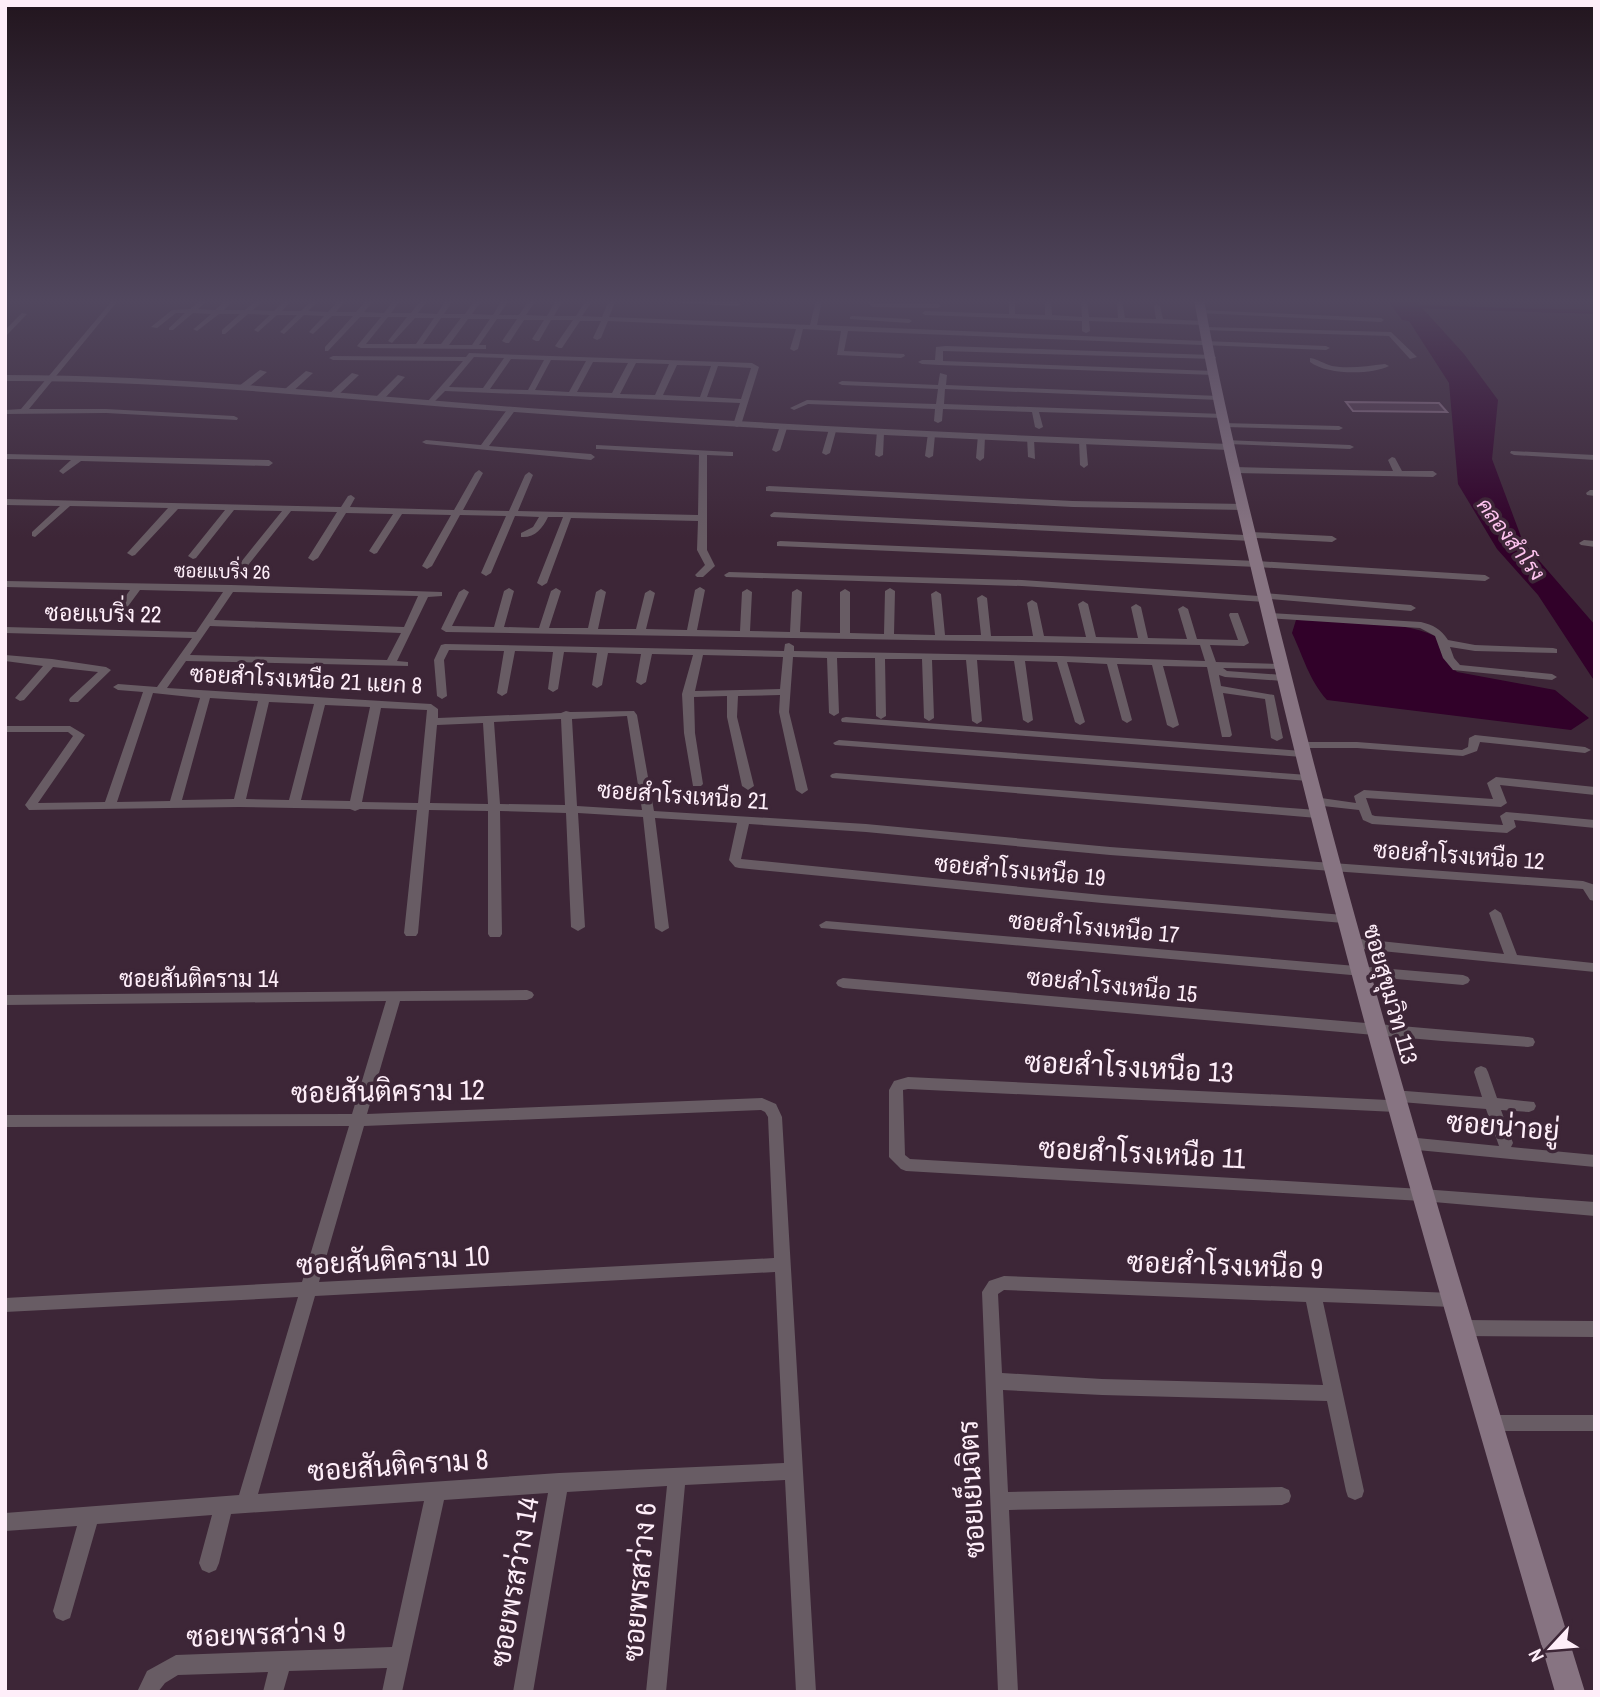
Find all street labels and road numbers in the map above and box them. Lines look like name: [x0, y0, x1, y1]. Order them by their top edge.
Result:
street label: ซอยแบริ่ง 26: [174, 554, 271, 585]
street label: ซอยแบริ่ง 22: [44, 593, 162, 630]
street label: ซอยสำโรงเหนือ 21 แยก 8: [189, 657, 423, 701]
street label: ซอยสำโรงเหนือ 21: [596, 774, 770, 816]
street label: ซอยสำโรงเหนือ 12: [1372, 834, 1546, 876]
street label: ซอยสำโรงเหนือ 19: [933, 847, 1107, 893]
street label: ซอยสำโรงเหนือ 17: [1007, 904, 1181, 950]
street label: ซอยสุขุมวิท 113: [1355, 920, 1426, 1068]
street label: ซอยสำโรงเหนือ 15: [1025, 961, 1199, 1009]
street label: ซอยสันติคราม 14: [119, 963, 279, 994]
street label: ซอยสำโรงเหนือ 13: [1024, 1043, 1234, 1091]
street label: ซอยสันติคราม 12: [291, 1070, 485, 1112]
street label: ซอยน่าอยู่: [1445, 1102, 1561, 1151]
street label: ซอยสำโรงเหนือ 11: [1037, 1129, 1247, 1177]
street label: ซอยสันติคราม 10: [295, 1236, 491, 1284]
street label: ซอยสำโรงเหนือ 9: [1126, 1243, 1324, 1287]
street label: ซอยเย็นจิตร: [947, 1419, 994, 1559]
street label: ซอยสันติคราม 8: [306, 1440, 490, 1490]
street label: ซอยพรสว่าง 14: [480, 1494, 548, 1670]
street label: ซอยพรสว่าง 6: [613, 1501, 665, 1663]
street label: ซอยพรสว่าง 9: [186, 1612, 346, 1656]

